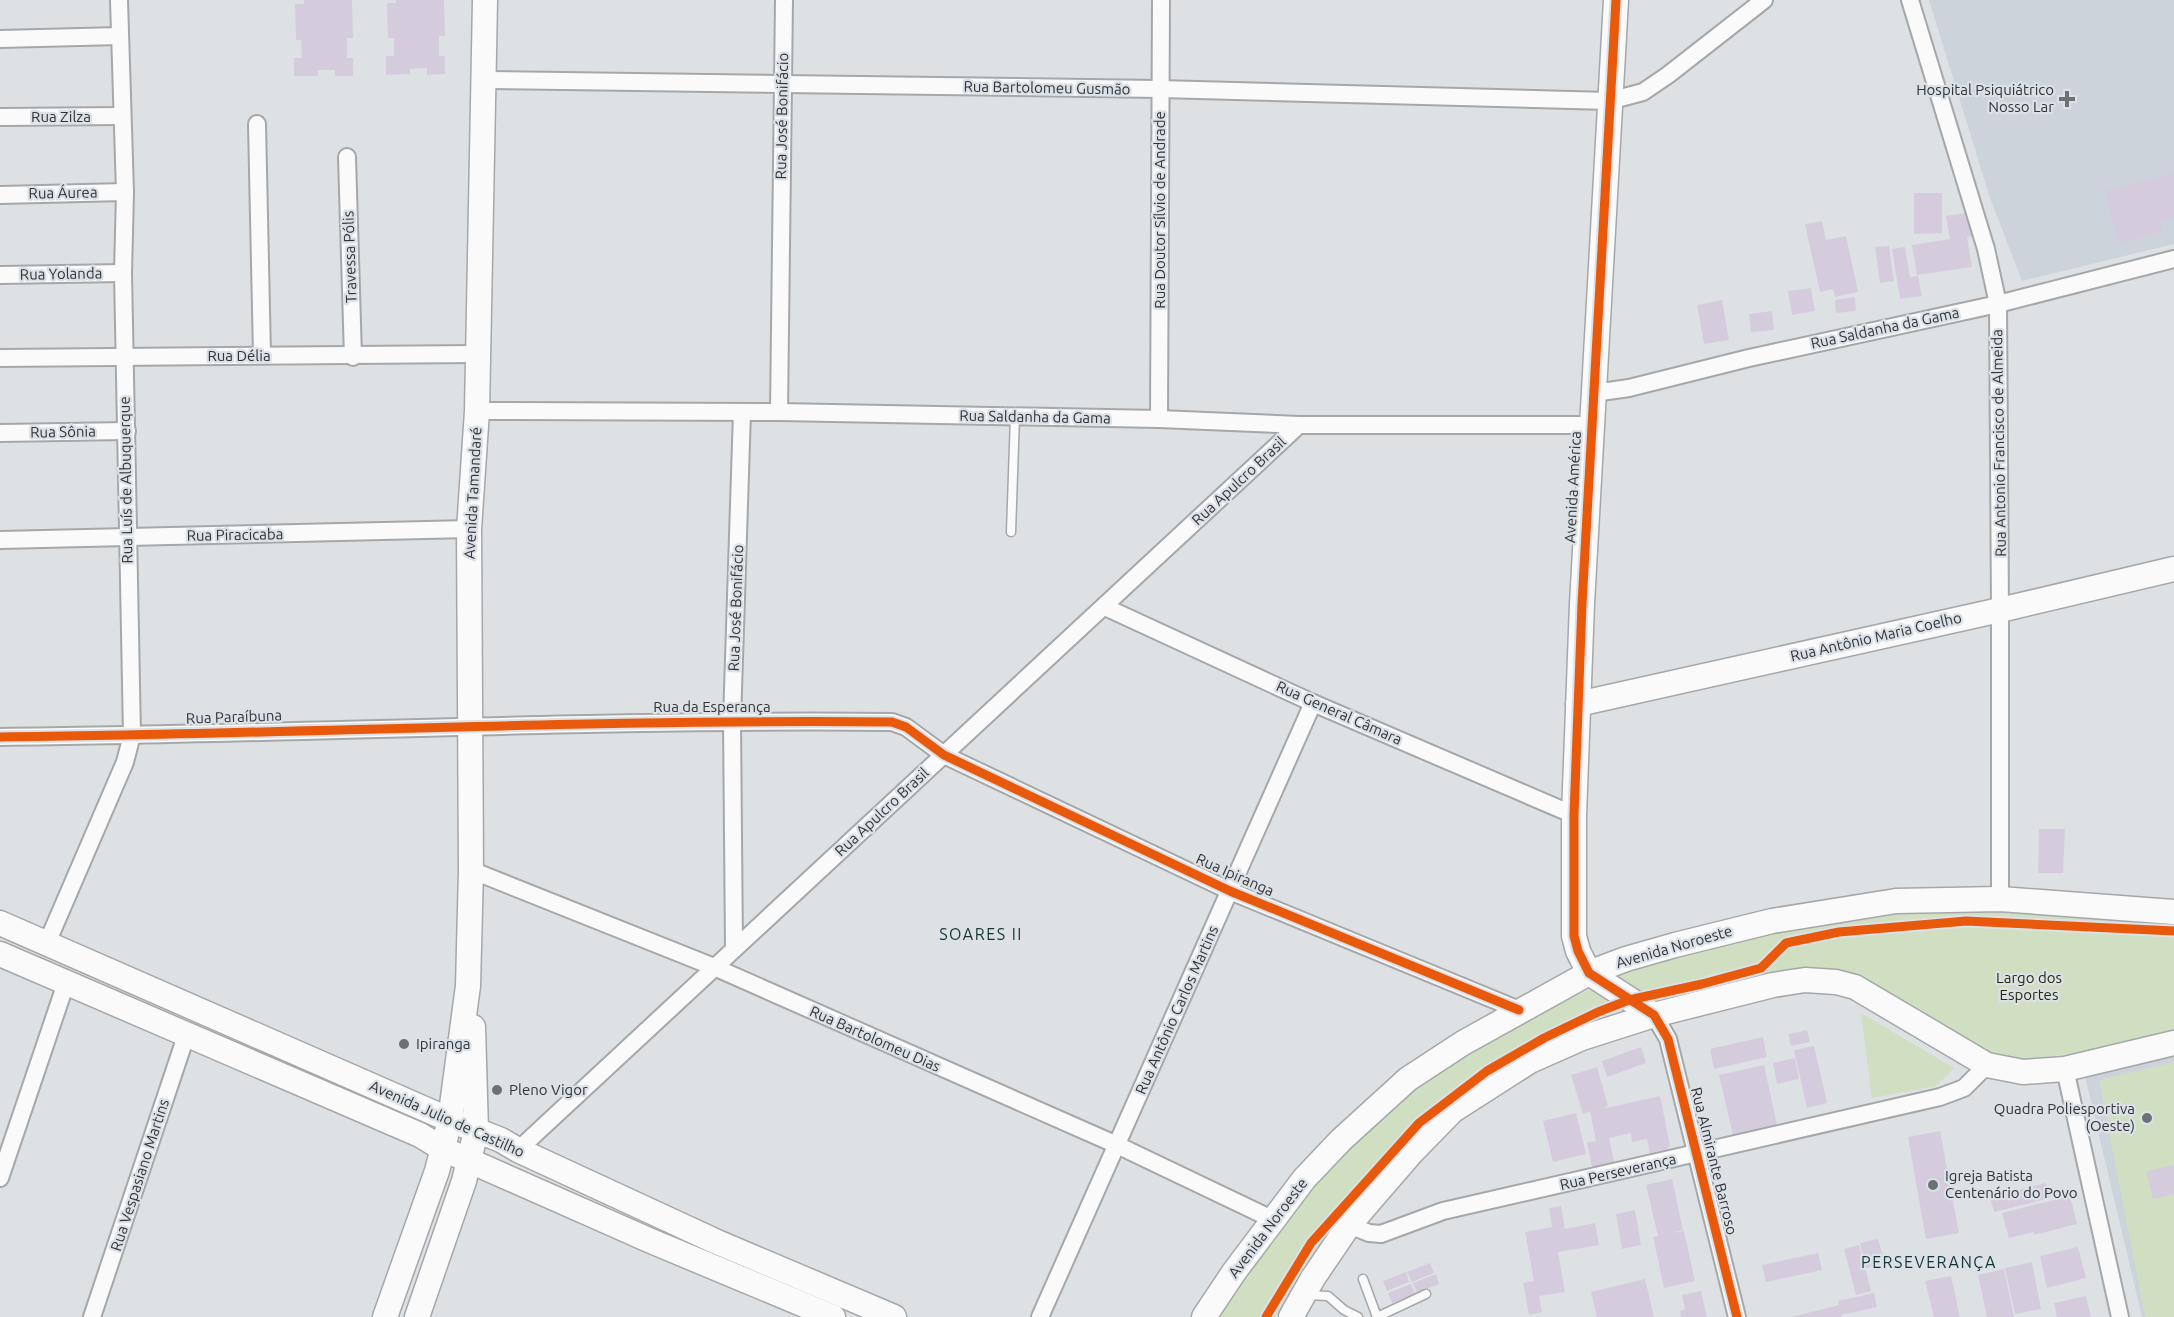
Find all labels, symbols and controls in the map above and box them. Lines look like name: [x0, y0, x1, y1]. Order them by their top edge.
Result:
street label: Rua José Bonifácio: [772, 52, 791, 180]
street label: Rua Bartolomeu Gusmão: [963, 78, 1131, 97]
place label: Hospital Psiquiátrico Nosso Lar: [1916, 81, 2054, 115]
marker: Hospital Psiquiátrico Nosso Lar: [2058, 90, 2076, 108]
street label: Rua Zilza: [31, 108, 91, 125]
street label: Rua Doutor Sílvio de Andrade: [1151, 111, 1168, 309]
street label: Rua Áurea: [28, 183, 98, 202]
street label: Travessa Pólis: [339, 210, 360, 304]
street label: Rua Yolanda: [20, 264, 102, 283]
street label: Rua Saldanha da Gama: [1809, 303, 1961, 352]
street label: Rua Antonio Francisco de Almeida: [1988, 329, 2009, 557]
street label: Rua Délia: [207, 347, 271, 364]
street label: Rua Luís de Albuquerque: [116, 396, 135, 564]
street label: Rua Saldanha da Gama: [959, 407, 1111, 426]
street label: Rua Sônia: [30, 422, 96, 441]
street label: Avenida Tamandaré: [461, 426, 484, 560]
street label: Avenida América: [1561, 431, 1584, 543]
street label: Rua Apulcro Brasil: [1188, 433, 1289, 528]
street label: Rua Piracicaba: [186, 525, 284, 544]
street label: Rua José Bonifácio: [725, 544, 746, 672]
street label: Rua Antônio Maria Coelho: [1789, 609, 1963, 664]
street label: Rua General Câmara: [1274, 677, 1405, 748]
street label: Rua da Esperança: [653, 698, 771, 715]
street label: Rua Paraíbuna: [186, 706, 282, 727]
street label: Rua Apulcro Brasil: [831, 764, 932, 859]
street label: Rua Ipiranga: [1194, 850, 1277, 899]
street label: Avenida Noroeste: [1614, 922, 1734, 971]
street label: Rua Antônio Carlos Martins: [1132, 923, 1221, 1097]
district label: SOARES II: [939, 925, 1023, 943]
park label: Largo dos Esportes: [1996, 969, 2062, 1003]
street label: Rua Bartolomeu Dias: [807, 1002, 943, 1075]
place label: Ipiranga: [416, 1035, 471, 1052]
marker: Ipiranga: [397, 1037, 411, 1051]
street label: Avenida Julio de Castilho: [367, 1077, 527, 1160]
place label: Pleno Vigor: [509, 1081, 588, 1098]
marker: Pleno Vigor: [490, 1083, 504, 1097]
street label: Rua Almirante Barroso: [1688, 1085, 1741, 1236]
street label: Rua Vespasiano Martins: [107, 1097, 172, 1253]
place label: Quadra Poliesportiva (Oeste): [1994, 1100, 2135, 1134]
marker: Quadra Poliesportiva (Oeste): [2140, 1111, 2154, 1125]
street label: Rua Perseverança: [1558, 1150, 1678, 1193]
place label: Igreja Batista Centenário do Povo: [1945, 1167, 2078, 1201]
street label: Avenida Noroeste: [1225, 1175, 1311, 1281]
marker: Igreja Batista Centenário do Povo: [1926, 1178, 1940, 1192]
district label: PERSEVERANÇA: [1861, 1253, 1997, 1271]

